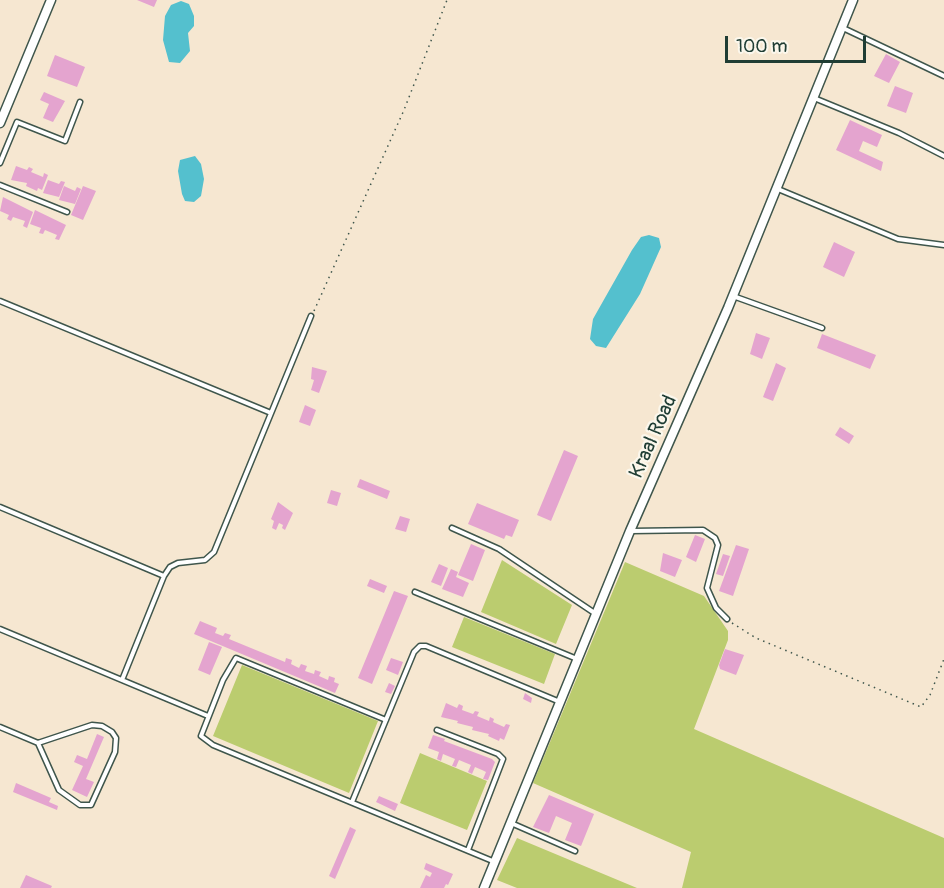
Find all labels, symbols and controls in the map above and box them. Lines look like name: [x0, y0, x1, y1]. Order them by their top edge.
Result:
scale bar: [728, 24, 869, 62]
text: 100 m: [736, 35, 788, 58]
street label: Kraal Road: [625, 392, 683, 482]

